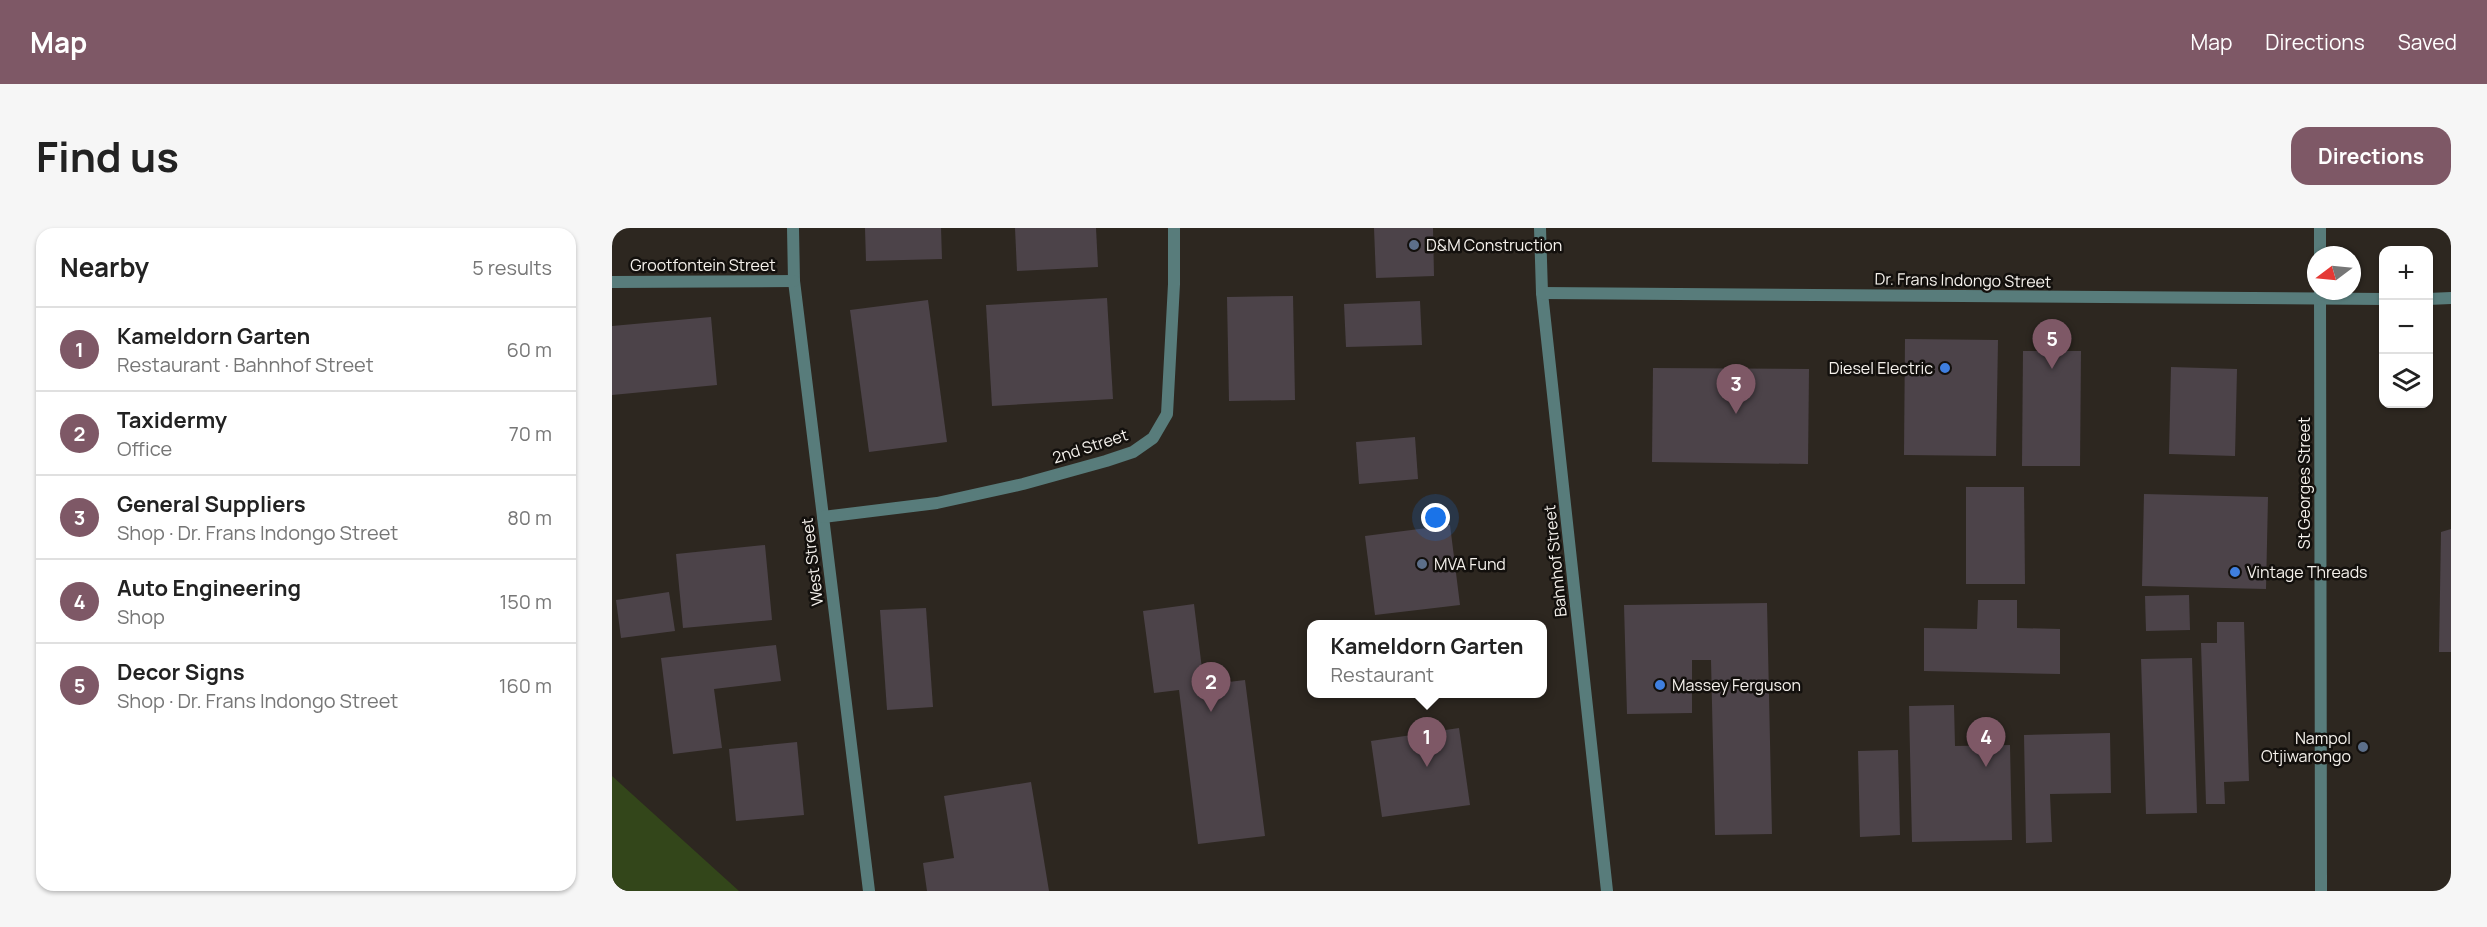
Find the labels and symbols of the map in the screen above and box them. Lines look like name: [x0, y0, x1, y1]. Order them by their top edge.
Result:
place label: D&M Construction: [1426, 234, 1562, 256]
marker: D&M Construction: [1407, 238, 1421, 252]
north arrow: [2307, 246, 2361, 300]
street label: Grootfontein Street: [630, 254, 776, 276]
street label: Dr. Frans Indongo Street: [1874, 267, 2052, 293]
pin: 5: [2032, 320, 2072, 369]
place label: Diesel Electric: [1829, 357, 1933, 379]
marker: Diesel Electric: [1938, 361, 1952, 375]
pin: 3: [1716, 364, 1756, 414]
street label: St Georges Street: [2293, 417, 2315, 549]
street label: 2nd Street: [1049, 423, 1131, 469]
your location: [1421, 503, 1450, 532]
street label: Bahnhof Street: [1538, 504, 1572, 618]
street label: West Street: [796, 517, 828, 607]
place label: MVA Fund: [1434, 553, 1506, 575]
marker: MVA Fund: [1415, 557, 1429, 571]
place label: Vintage Threads: [2247, 561, 2368, 583]
marker: Vintage Threads: [2228, 565, 2242, 579]
pin: 2: [1192, 662, 1230, 712]
place label: Massey Ferguson: [1672, 674, 1801, 696]
marker: Massey Ferguson: [1653, 678, 1667, 692]
pin: 1: [1408, 718, 1446, 767]
pin: 4: [1966, 718, 2006, 767]
place label: Nampol Otjiwarongo: [2261, 727, 2351, 767]
marker: Nampol Otjiwarongo: [2356, 740, 2370, 754]

